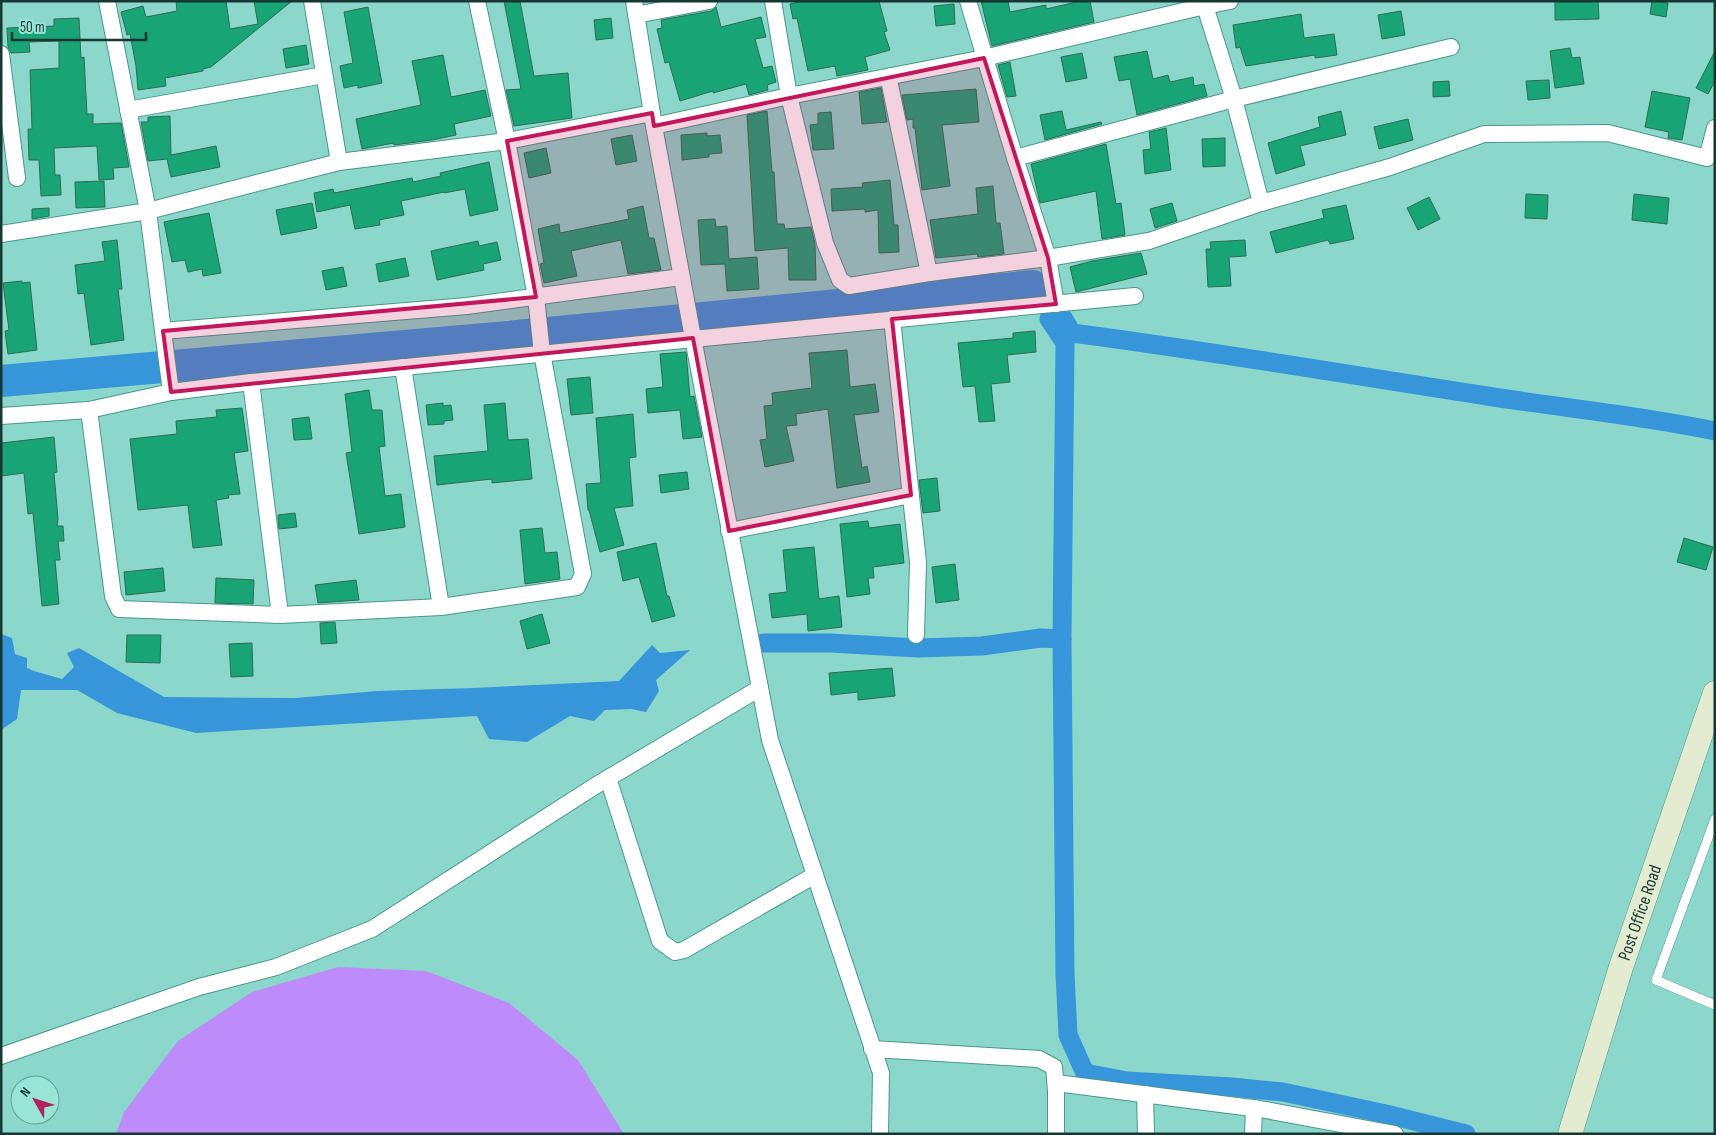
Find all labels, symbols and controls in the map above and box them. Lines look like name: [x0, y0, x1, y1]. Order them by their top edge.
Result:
scale bar: [12, 10, 146, 42]
text: 50 m: [20, 18, 45, 37]
street label: Post Office Road: [1614, 862, 1666, 963]
north arrow: [10, 1075, 60, 1125]
text: N: [16, 1084, 34, 1100]

